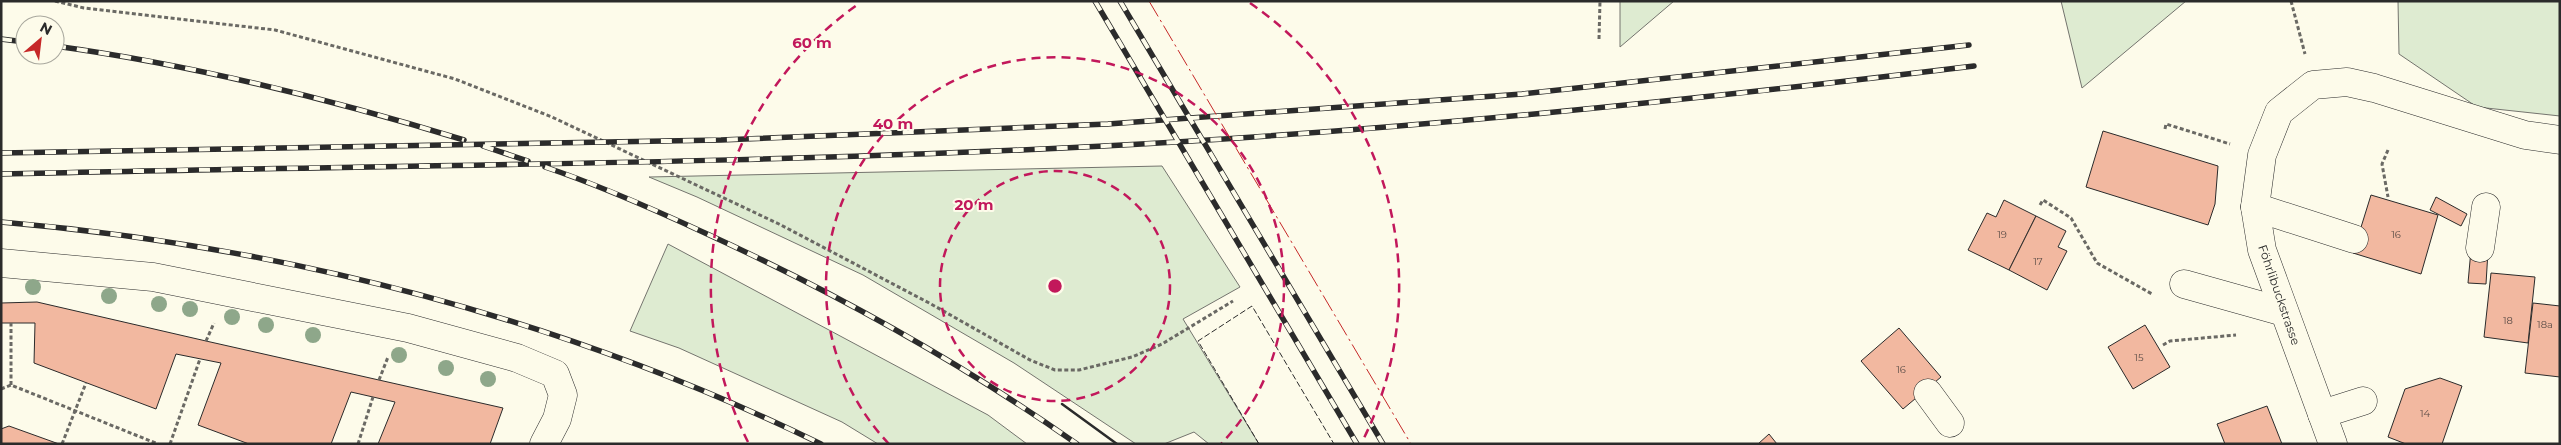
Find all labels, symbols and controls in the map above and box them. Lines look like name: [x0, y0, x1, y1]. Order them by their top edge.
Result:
north arrow: [15, 15, 65, 65]
text: N: [37, 18, 55, 39]
text: 60 m: [792, 33, 832, 52]
text: 40 m: [873, 114, 913, 133]
text: 20 m: [954, 195, 994, 214]
house number: 19: [1997, 228, 2007, 241]
house number: 16: [2391, 228, 2401, 241]
street label: Föhrlibuckstrasse: [2255, 243, 2304, 347]
house number: 17: [2033, 255, 2043, 268]
centre of rings: [1046, 277, 1064, 295]
house number: 18: [2503, 314, 2513, 327]
house number: 18a: [2537, 318, 2553, 331]
house number: 15: [2134, 351, 2144, 364]
house number: 16: [1896, 363, 1906, 376]
house number: 14: [2420, 407, 2430, 420]

